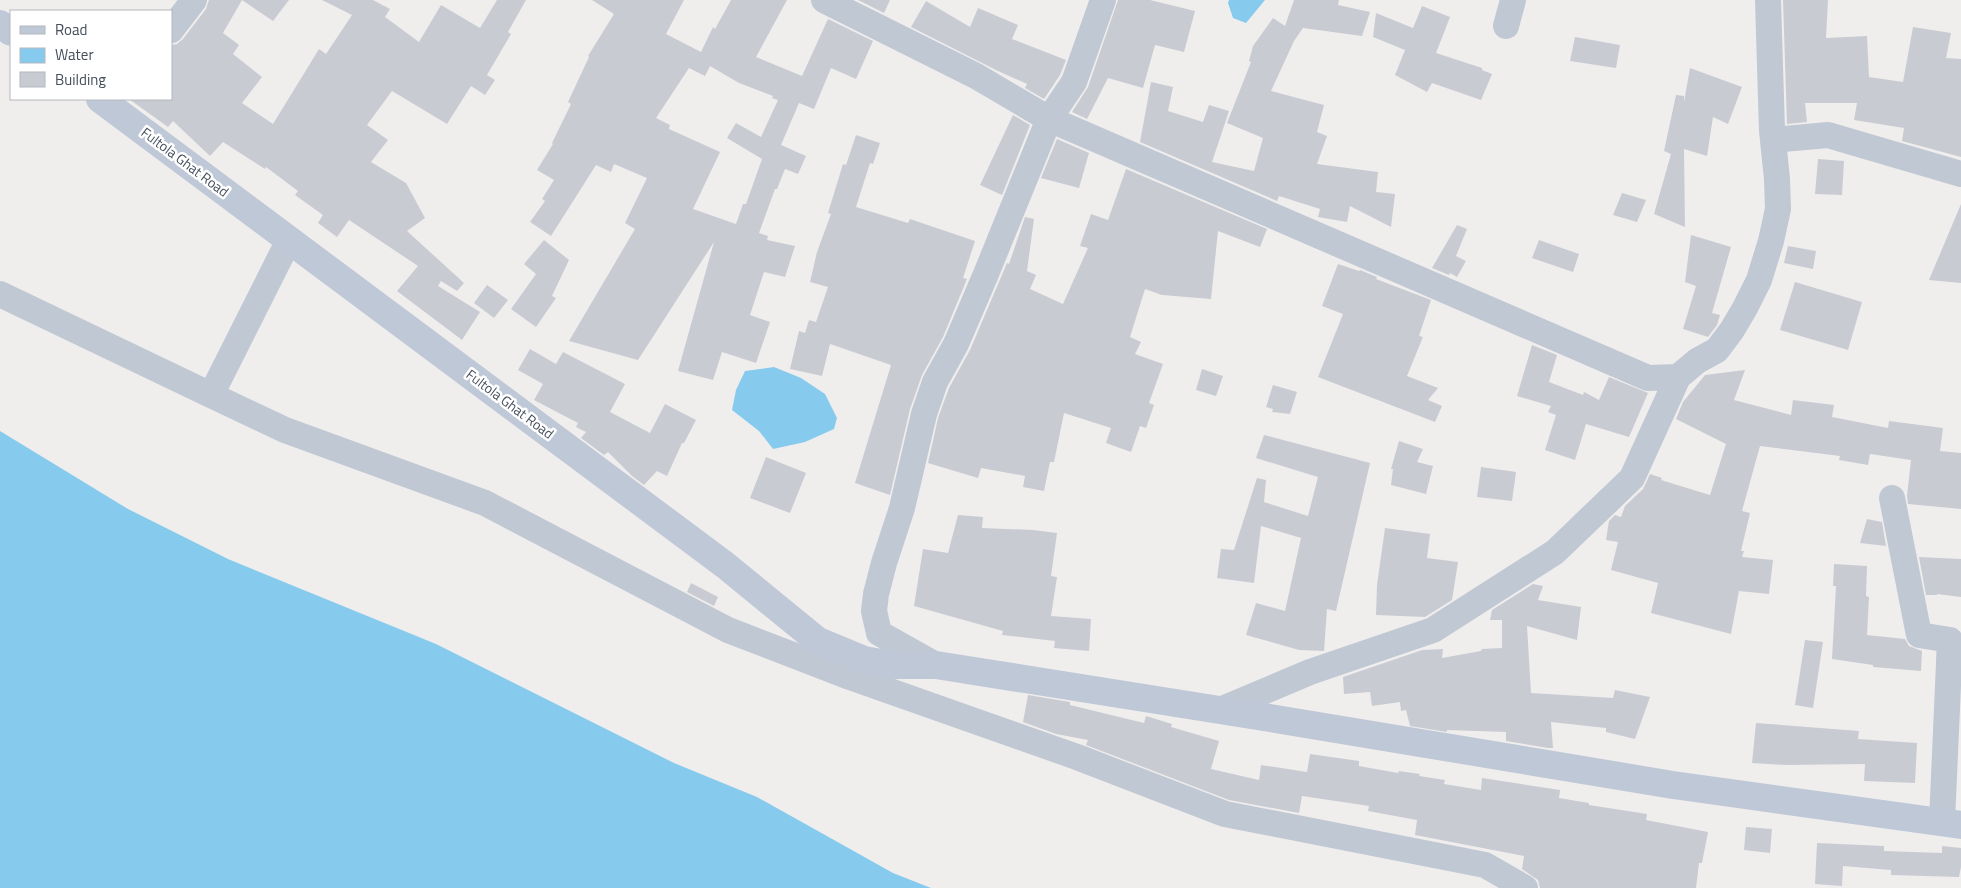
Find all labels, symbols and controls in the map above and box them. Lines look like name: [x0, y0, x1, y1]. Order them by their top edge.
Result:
legend: [10, 10, 172, 100]
text: Road: [55, 18, 87, 41]
text: Water: [55, 43, 94, 66]
text: Building: [55, 68, 106, 91]
street label: Fultola Ghat Road: [137, 122, 233, 202]
street label: Fultola Ghat Road: [462, 364, 558, 444]

